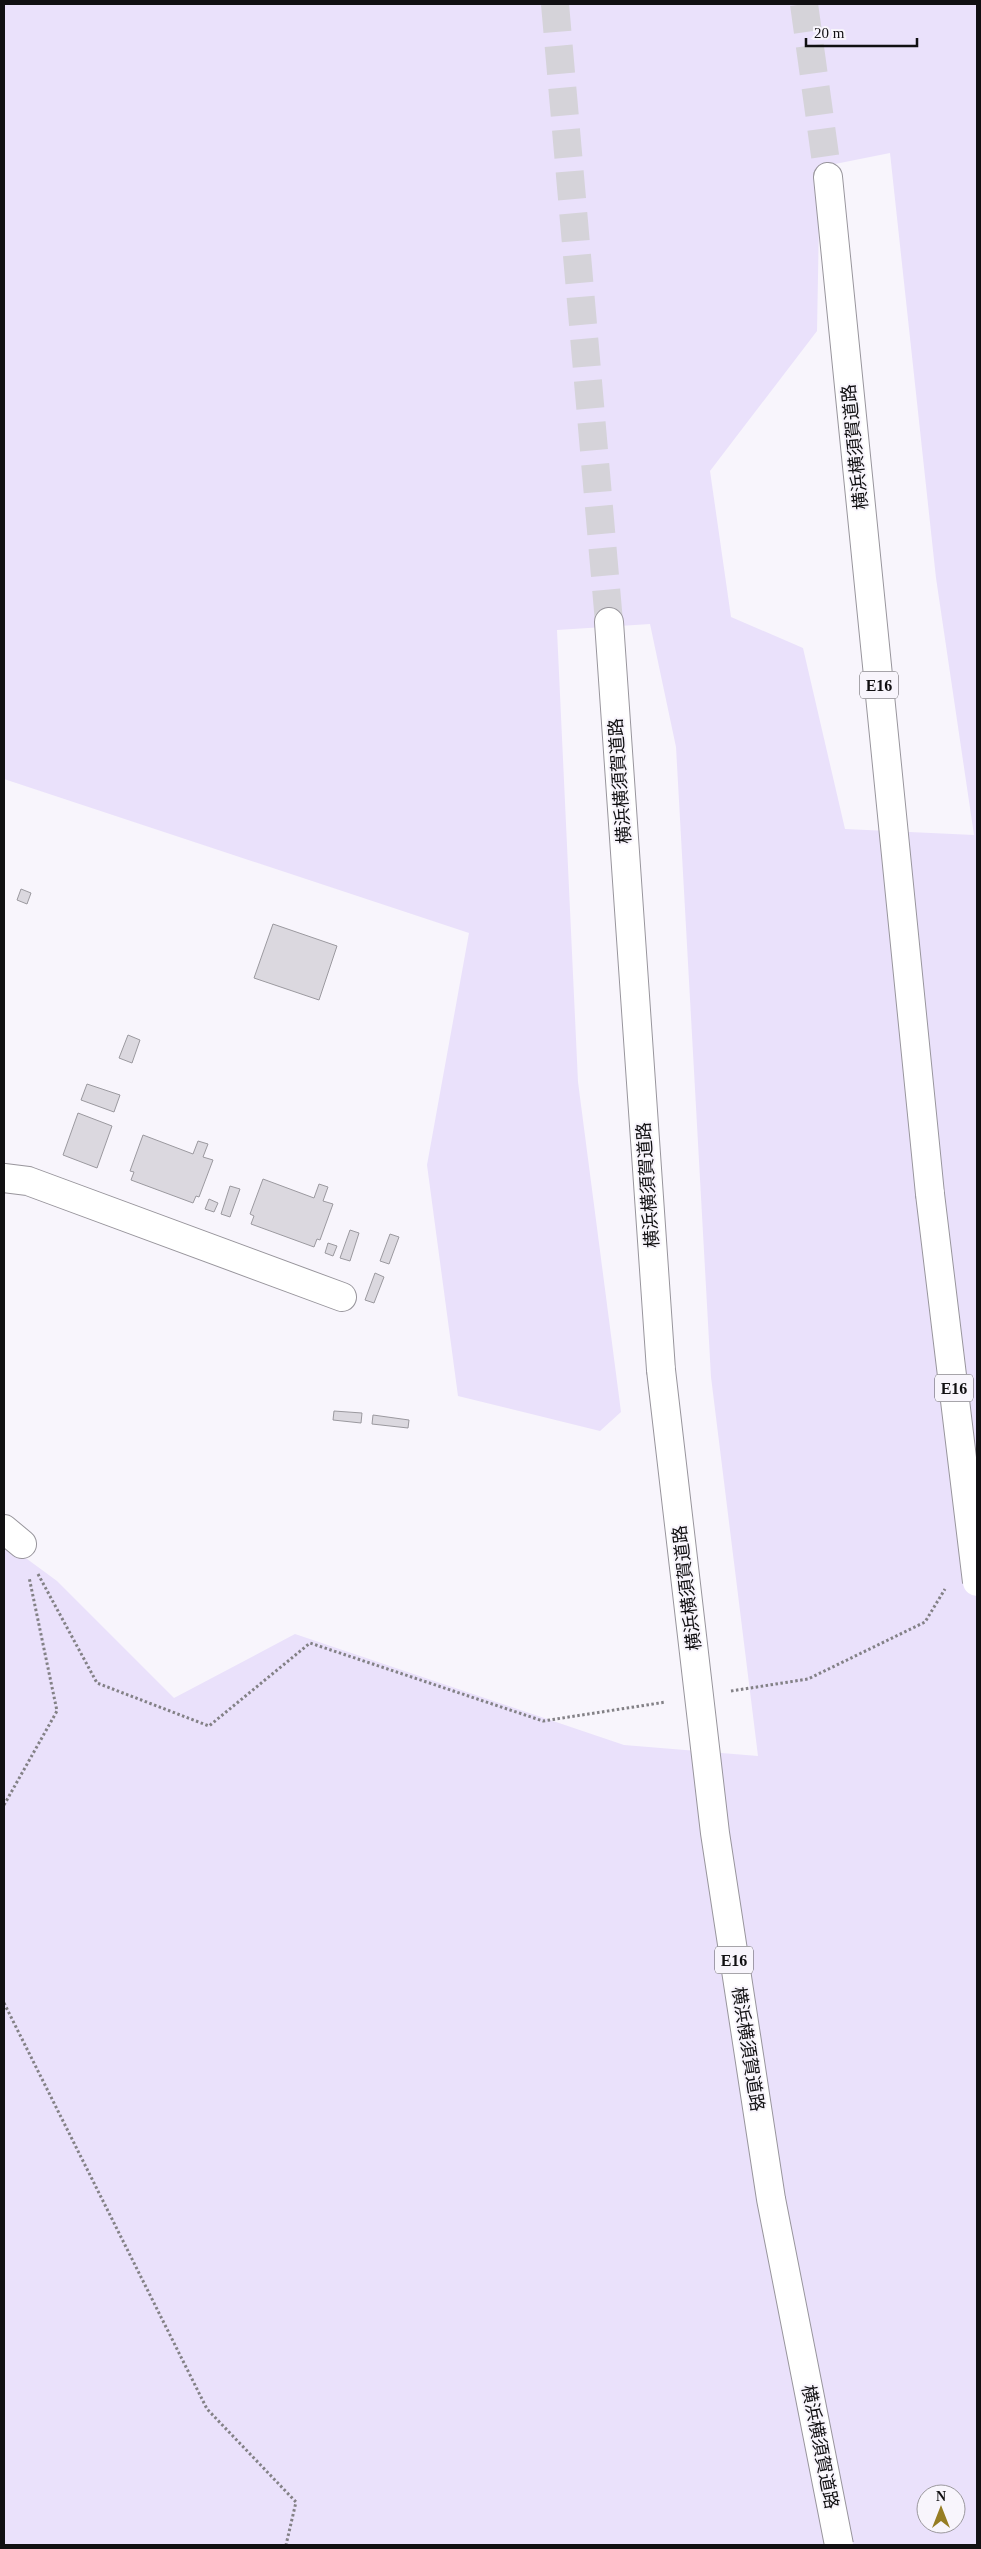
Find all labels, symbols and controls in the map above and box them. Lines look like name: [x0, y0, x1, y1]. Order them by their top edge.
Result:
scale bar: [806, 15, 917, 47]
text: 20 m: [814, 25, 845, 41]
street label: 横浜横須賀道路: [838, 383, 872, 511]
road number: E16: [860, 672, 898, 698]
street label: 横浜横須賀道路: [606, 717, 634, 845]
street label: 横浜横須賀道路: [634, 1121, 662, 1249]
road number: E16: [935, 1375, 973, 1402]
street label: 横浜横須賀道路: [669, 1524, 705, 1652]
road number: E16: [715, 1946, 753, 1974]
street label: 横浜横須賀道路: [728, 1985, 768, 2113]
street label: 横浜横須賀道路: [798, 2383, 842, 2511]
north arrow: [916, 2484, 966, 2534]
text: N: [936, 2489, 946, 2504]

